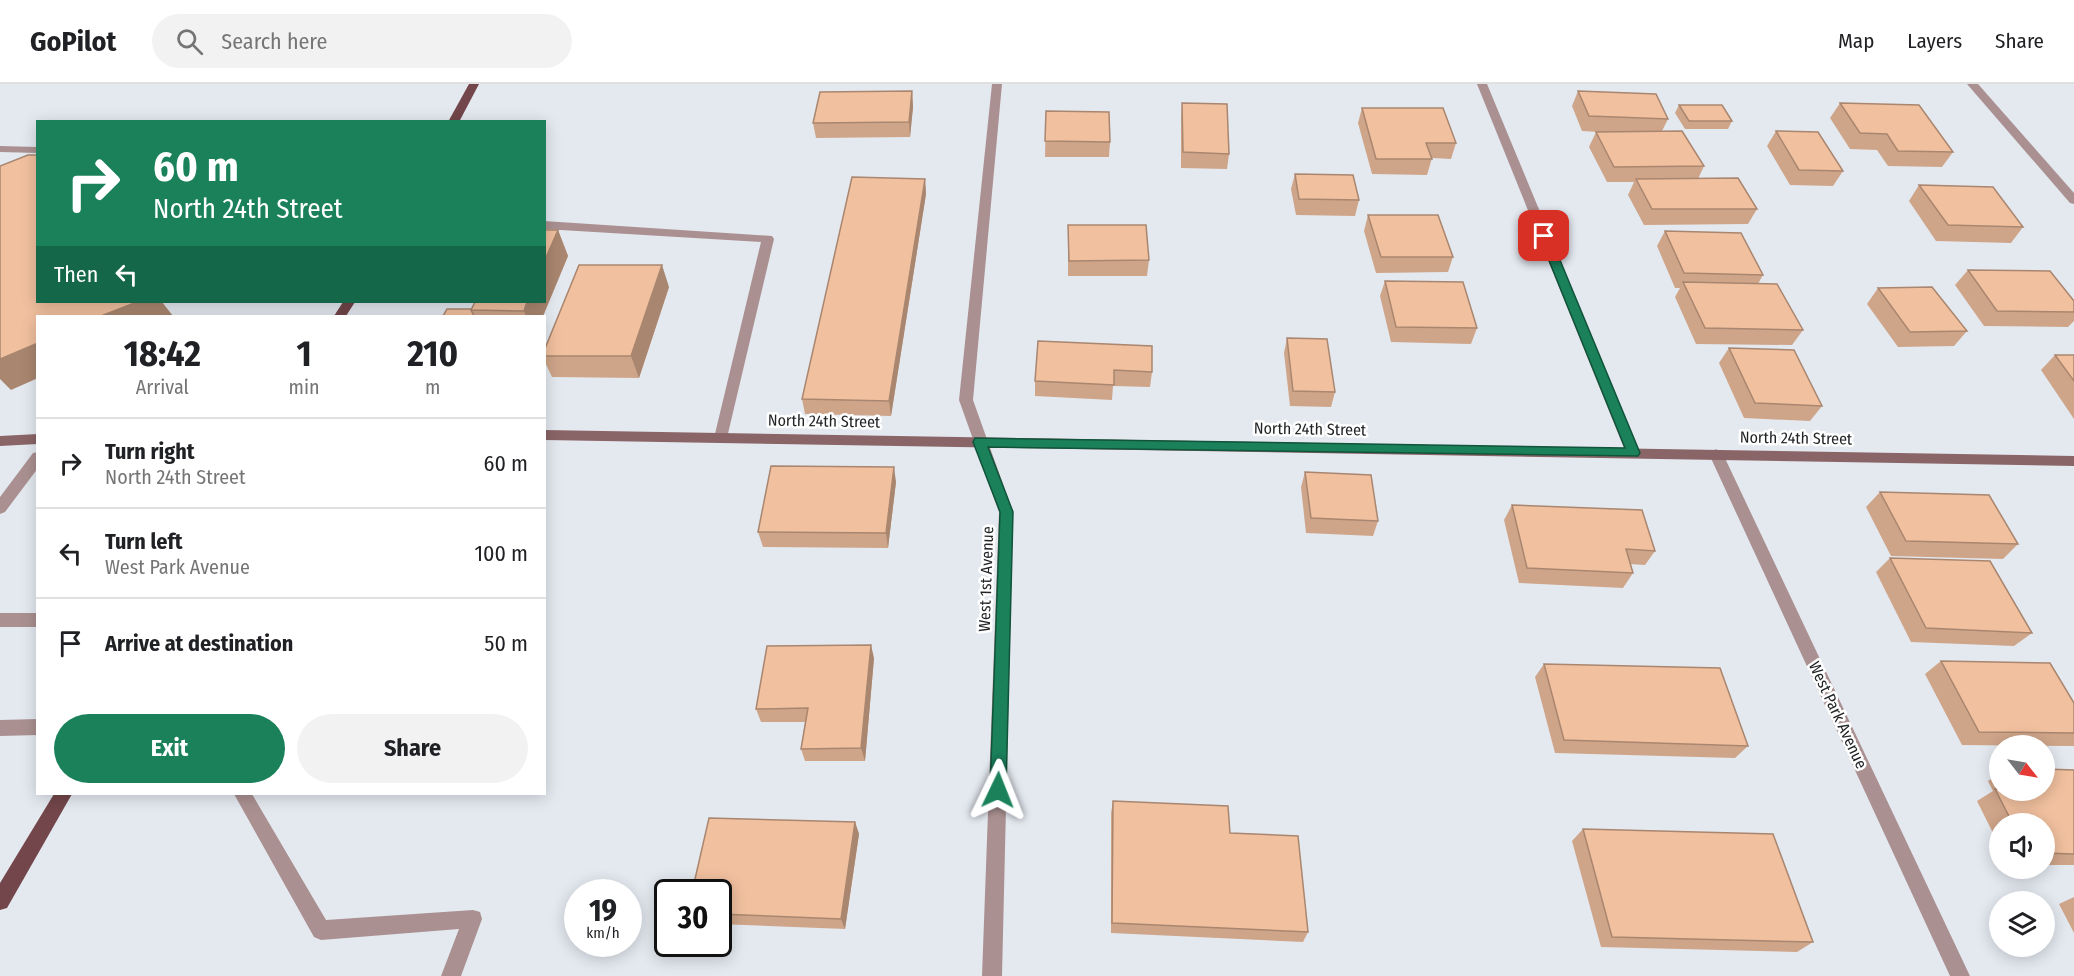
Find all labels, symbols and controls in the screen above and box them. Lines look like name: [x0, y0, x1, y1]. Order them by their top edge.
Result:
search box: [152, 14, 572, 68]
text: GoPilot: [30, 25, 116, 58]
icon: search: [173, 25, 206, 58]
text: Search here: [221, 28, 327, 55]
text: Map: [1838, 28, 1874, 54]
text: Layers: [1907, 28, 1962, 54]
text: Share: [1995, 28, 2044, 54]
text: 60 m: [153, 142, 239, 192]
icon: right: [54, 144, 132, 222]
text: North 24th Street: [153, 193, 343, 225]
pin: [1518, 210, 1569, 261]
icon: arrive: [1527, 219, 1560, 252]
icon: left: [110, 258, 143, 291]
text: Then: [54, 261, 98, 288]
text: 18:42: [124, 332, 201, 376]
text: 1: [296, 332, 312, 376]
text: 210: [407, 332, 458, 376]
text: Arrival: [136, 375, 189, 399]
text: min: [289, 375, 320, 399]
text: m: [425, 375, 440, 399]
street label: North 24th Street: [768, 411, 881, 431]
street label: North 24th Street: [1254, 419, 1367, 439]
street label: North 24th Street: [1740, 428, 1853, 448]
text: Turn right: [105, 438, 194, 465]
icon: right: [54, 447, 87, 480]
text: 60 m: [484, 450, 528, 477]
text: North 24th Street: [105, 465, 245, 489]
street label: West 1st Avenue: [975, 526, 997, 632]
text: Turn left: [105, 528, 183, 555]
icon: left: [54, 537, 87, 570]
text: 100 m: [474, 540, 528, 567]
text: West Park Avenue: [105, 555, 250, 579]
icon: arrive: [54, 627, 87, 660]
text: Arrive at destination: [105, 630, 293, 657]
text: 50 m: [484, 630, 528, 657]
street label: West Park Avenue: [1805, 659, 1871, 772]
button: Exit: [54, 714, 285, 783]
button: Share: [297, 714, 528, 783]
north arrow: [1989, 735, 2055, 801]
map controls: [1989, 735, 2055, 957]
position arrow: [966, 758, 1030, 822]
button: sound: [1989, 813, 2055, 879]
speed limit sign: 30: [654, 879, 732, 957]
button: layers: [1989, 891, 2055, 957]
text: 19: [589, 893, 617, 929]
text: km/h: [586, 924, 620, 942]

